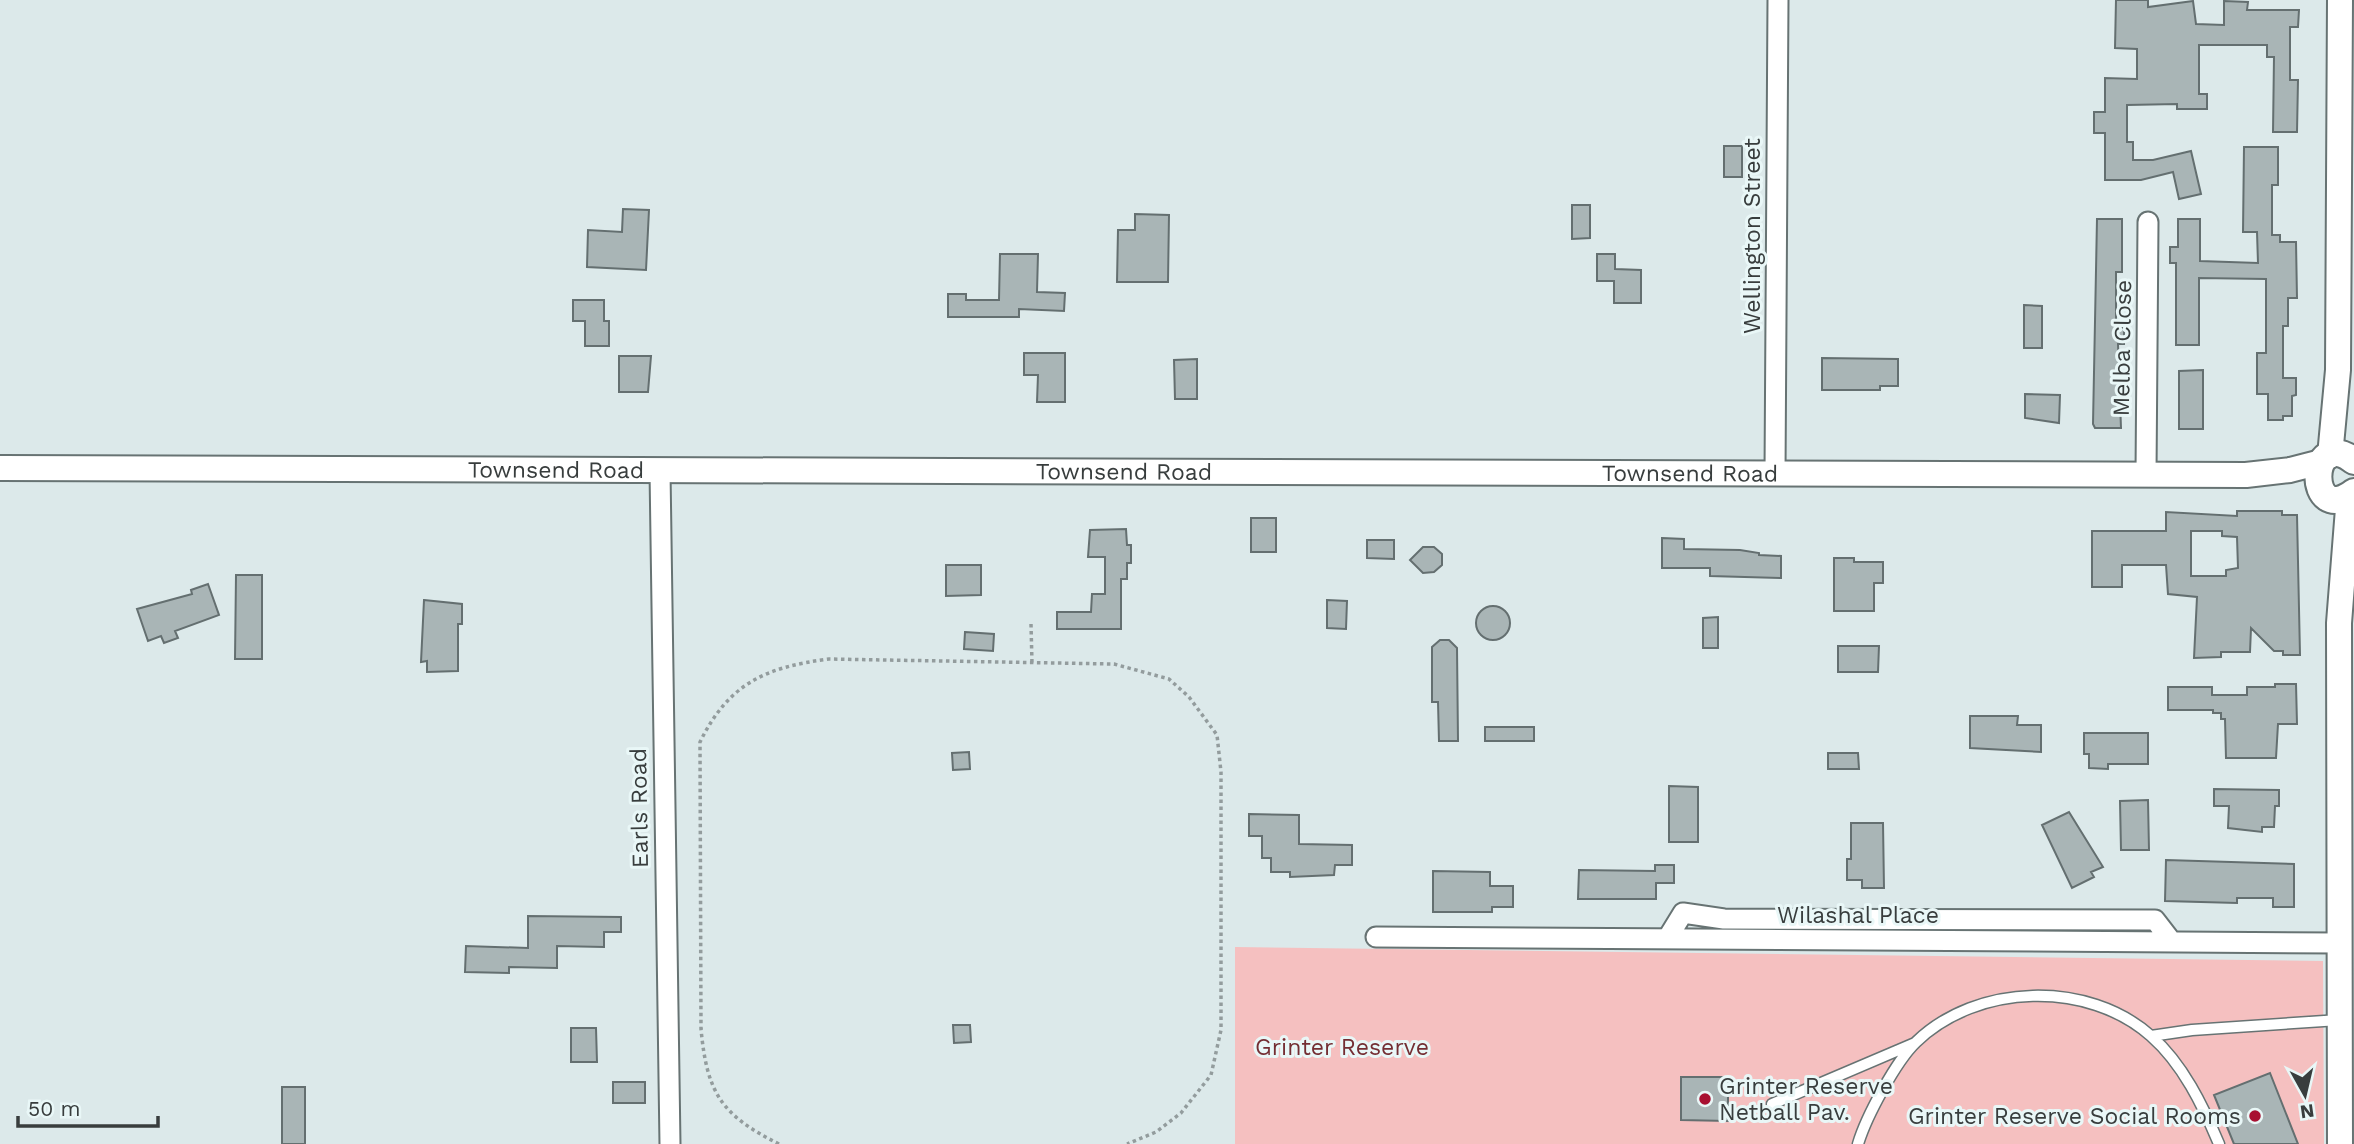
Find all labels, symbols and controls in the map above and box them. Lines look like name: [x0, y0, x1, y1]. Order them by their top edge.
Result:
street label: Wellington Street: [1739, 138, 1766, 334]
street label: Melba Close: [2108, 280, 2137, 416]
street label: Townsend Road: [468, 456, 644, 484]
street label: Townsend Road: [1036, 458, 1212, 486]
street label: Townsend Road: [1602, 460, 1778, 488]
street label: Earls Road: [625, 748, 654, 868]
street label: Wilashal Place: [1777, 902, 1939, 929]
park label: Grinter Reserve: [1255, 1034, 1429, 1061]
north arrow: [2270, 1060, 2340, 1130]
place label: Grinter Reserve Netball Pav.: [1719, 1073, 1893, 1126]
scale bar: [18, 1084, 158, 1128]
marker: Grinter Reserve Netball Pav.: [1697, 1091, 1713, 1107]
text: 50 m: [28, 1096, 80, 1121]
text: N: [2299, 1099, 2316, 1124]
place label: Grinter Reserve Social Rooms: [1908, 1103, 2241, 1130]
marker: Grinter Reserve Social Rooms: [2247, 1108, 2263, 1124]

